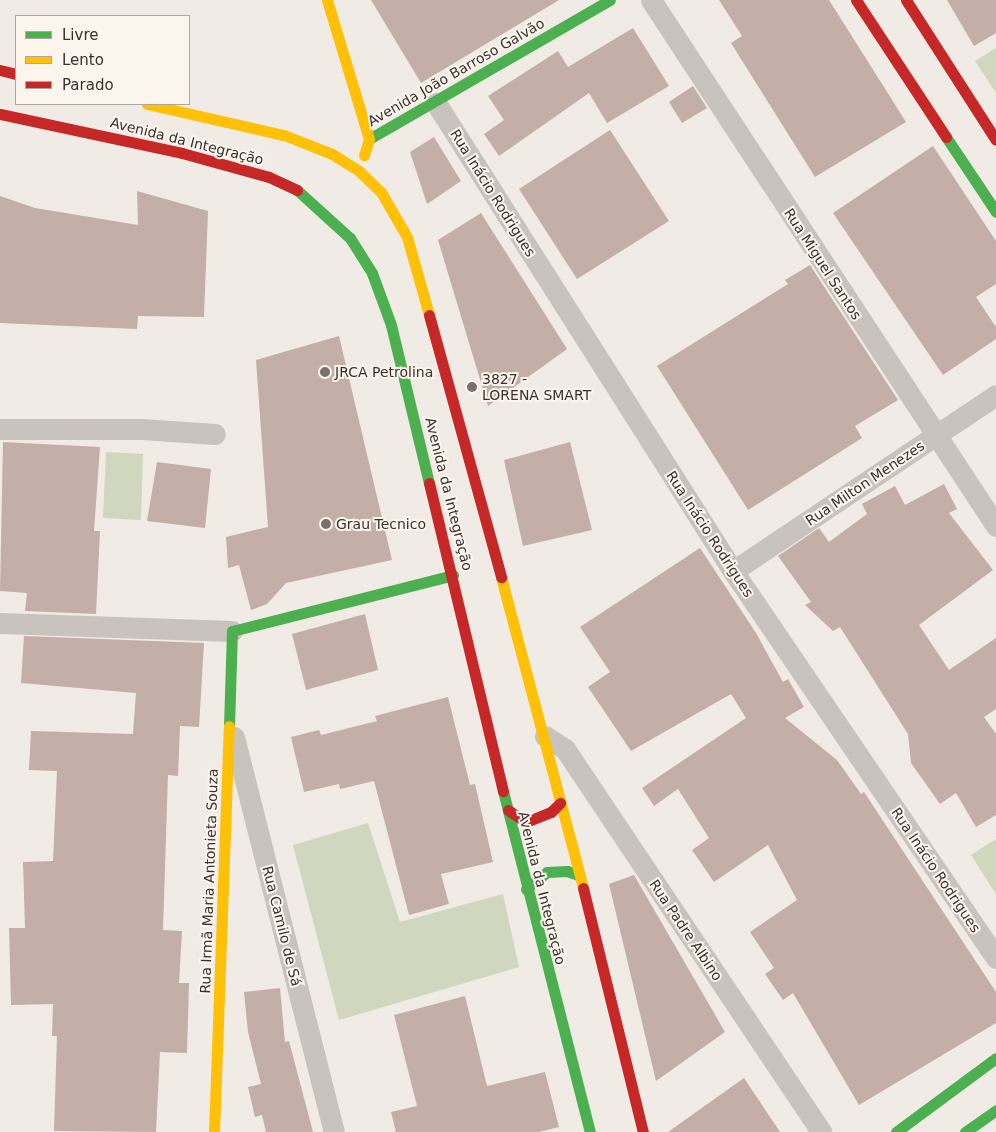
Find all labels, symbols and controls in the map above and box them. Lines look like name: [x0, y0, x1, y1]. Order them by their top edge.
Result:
street label: Avenida João Barroso Galvão: [365, 14, 547, 130]
legend: [15, 15, 190, 105]
text: Livre: [62, 26, 98, 44]
text: Lento: [62, 51, 104, 69]
text: Parado: [62, 76, 114, 94]
street label: Avenida da Integração: [109, 114, 265, 168]
street label: Rua Inácio Rodrigues: [447, 126, 539, 260]
street label: Rua Miguel Santos: [781, 205, 865, 323]
place label: JRCA Petrolina: [335, 364, 433, 380]
marker: JRCA Petrolina: [319, 366, 331, 378]
place label: 3827 - LORENA SMART: [482, 371, 591, 404]
marker: 3827 - LORENA SMART: [466, 381, 478, 393]
street label: Avenida da Integração: [422, 416, 476, 572]
street label: Rua Milton Menezes: [802, 437, 928, 529]
street label: Rua Inácio Rodrigues: [663, 468, 757, 600]
place label: Grau Tecnico: [336, 516, 426, 532]
marker: Grau Tecnico: [320, 518, 332, 530]
street label: Rua Irmã Maria Antonieta Souza: [197, 768, 221, 994]
street label: Rua Inácio Rodrigues: [888, 804, 984, 936]
street label: Avenida da Integração: [515, 810, 569, 966]
street label: Rua Camilo de Sá: [259, 864, 305, 988]
street label: Rua Padre Albino: [646, 876, 726, 984]

